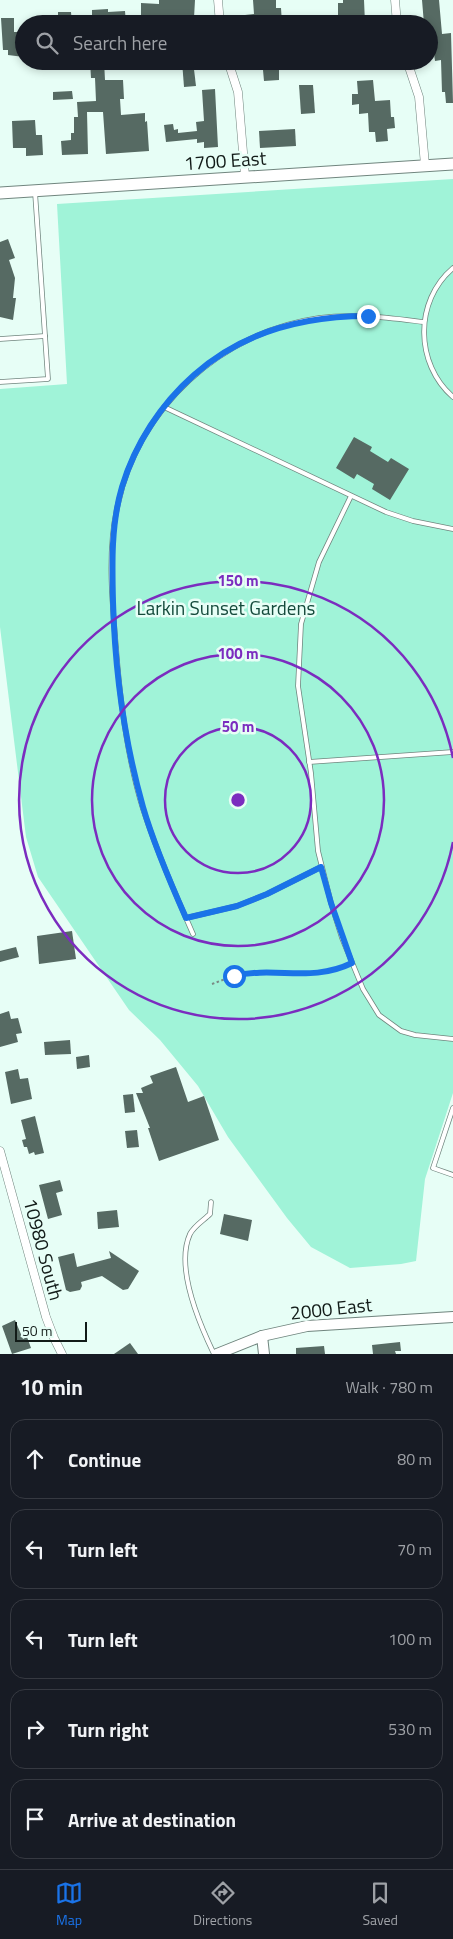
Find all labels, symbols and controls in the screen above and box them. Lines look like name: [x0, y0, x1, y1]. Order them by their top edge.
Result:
search box: [15, 15, 438, 70]
text: Search here: [73, 28, 167, 57]
icon: search: [33, 29, 61, 57]
street label: 1700 East: [183, 143, 267, 177]
route end: [357, 305, 380, 328]
text: 150 m: [217, 569, 259, 592]
park label: Larkin Sunset Gardens: [137, 593, 316, 622]
text: 100 m: [217, 642, 259, 665]
text: 50 m: [222, 715, 254, 738]
centre of rings: [229, 791, 247, 809]
route start: [223, 965, 246, 988]
street label: 10980 South: [16, 1195, 72, 1303]
street label: 2000 East: [289, 1289, 374, 1327]
scale bar: [15, 1319, 88, 1342]
text: 50 m: [22, 1320, 52, 1341]
text: 10 min: [20, 1371, 83, 1403]
text: Walk · 780 m: [345, 1375, 433, 1399]
icon: ahead: [21, 1445, 49, 1473]
text: Continue: [68, 1445, 141, 1474]
text: 80 m: [397, 1447, 432, 1471]
icon: left: [21, 1535, 49, 1563]
text: Turn left: [68, 1535, 138, 1564]
text: 70 m: [397, 1537, 432, 1561]
icon: left: [21, 1625, 49, 1653]
text: Turn left: [68, 1625, 138, 1654]
text: 100 m: [388, 1627, 432, 1651]
icon: right: [21, 1715, 49, 1743]
text: Turn right: [68, 1715, 149, 1744]
text: 530 m: [388, 1717, 432, 1741]
icon: arrive: [21, 1805, 49, 1833]
text: Arrive at destination: [68, 1805, 236, 1834]
tab: Map: [55, 1879, 83, 1930]
tab: Directions: [193, 1879, 252, 1930]
tab: Saved: [362, 1879, 398, 1930]

